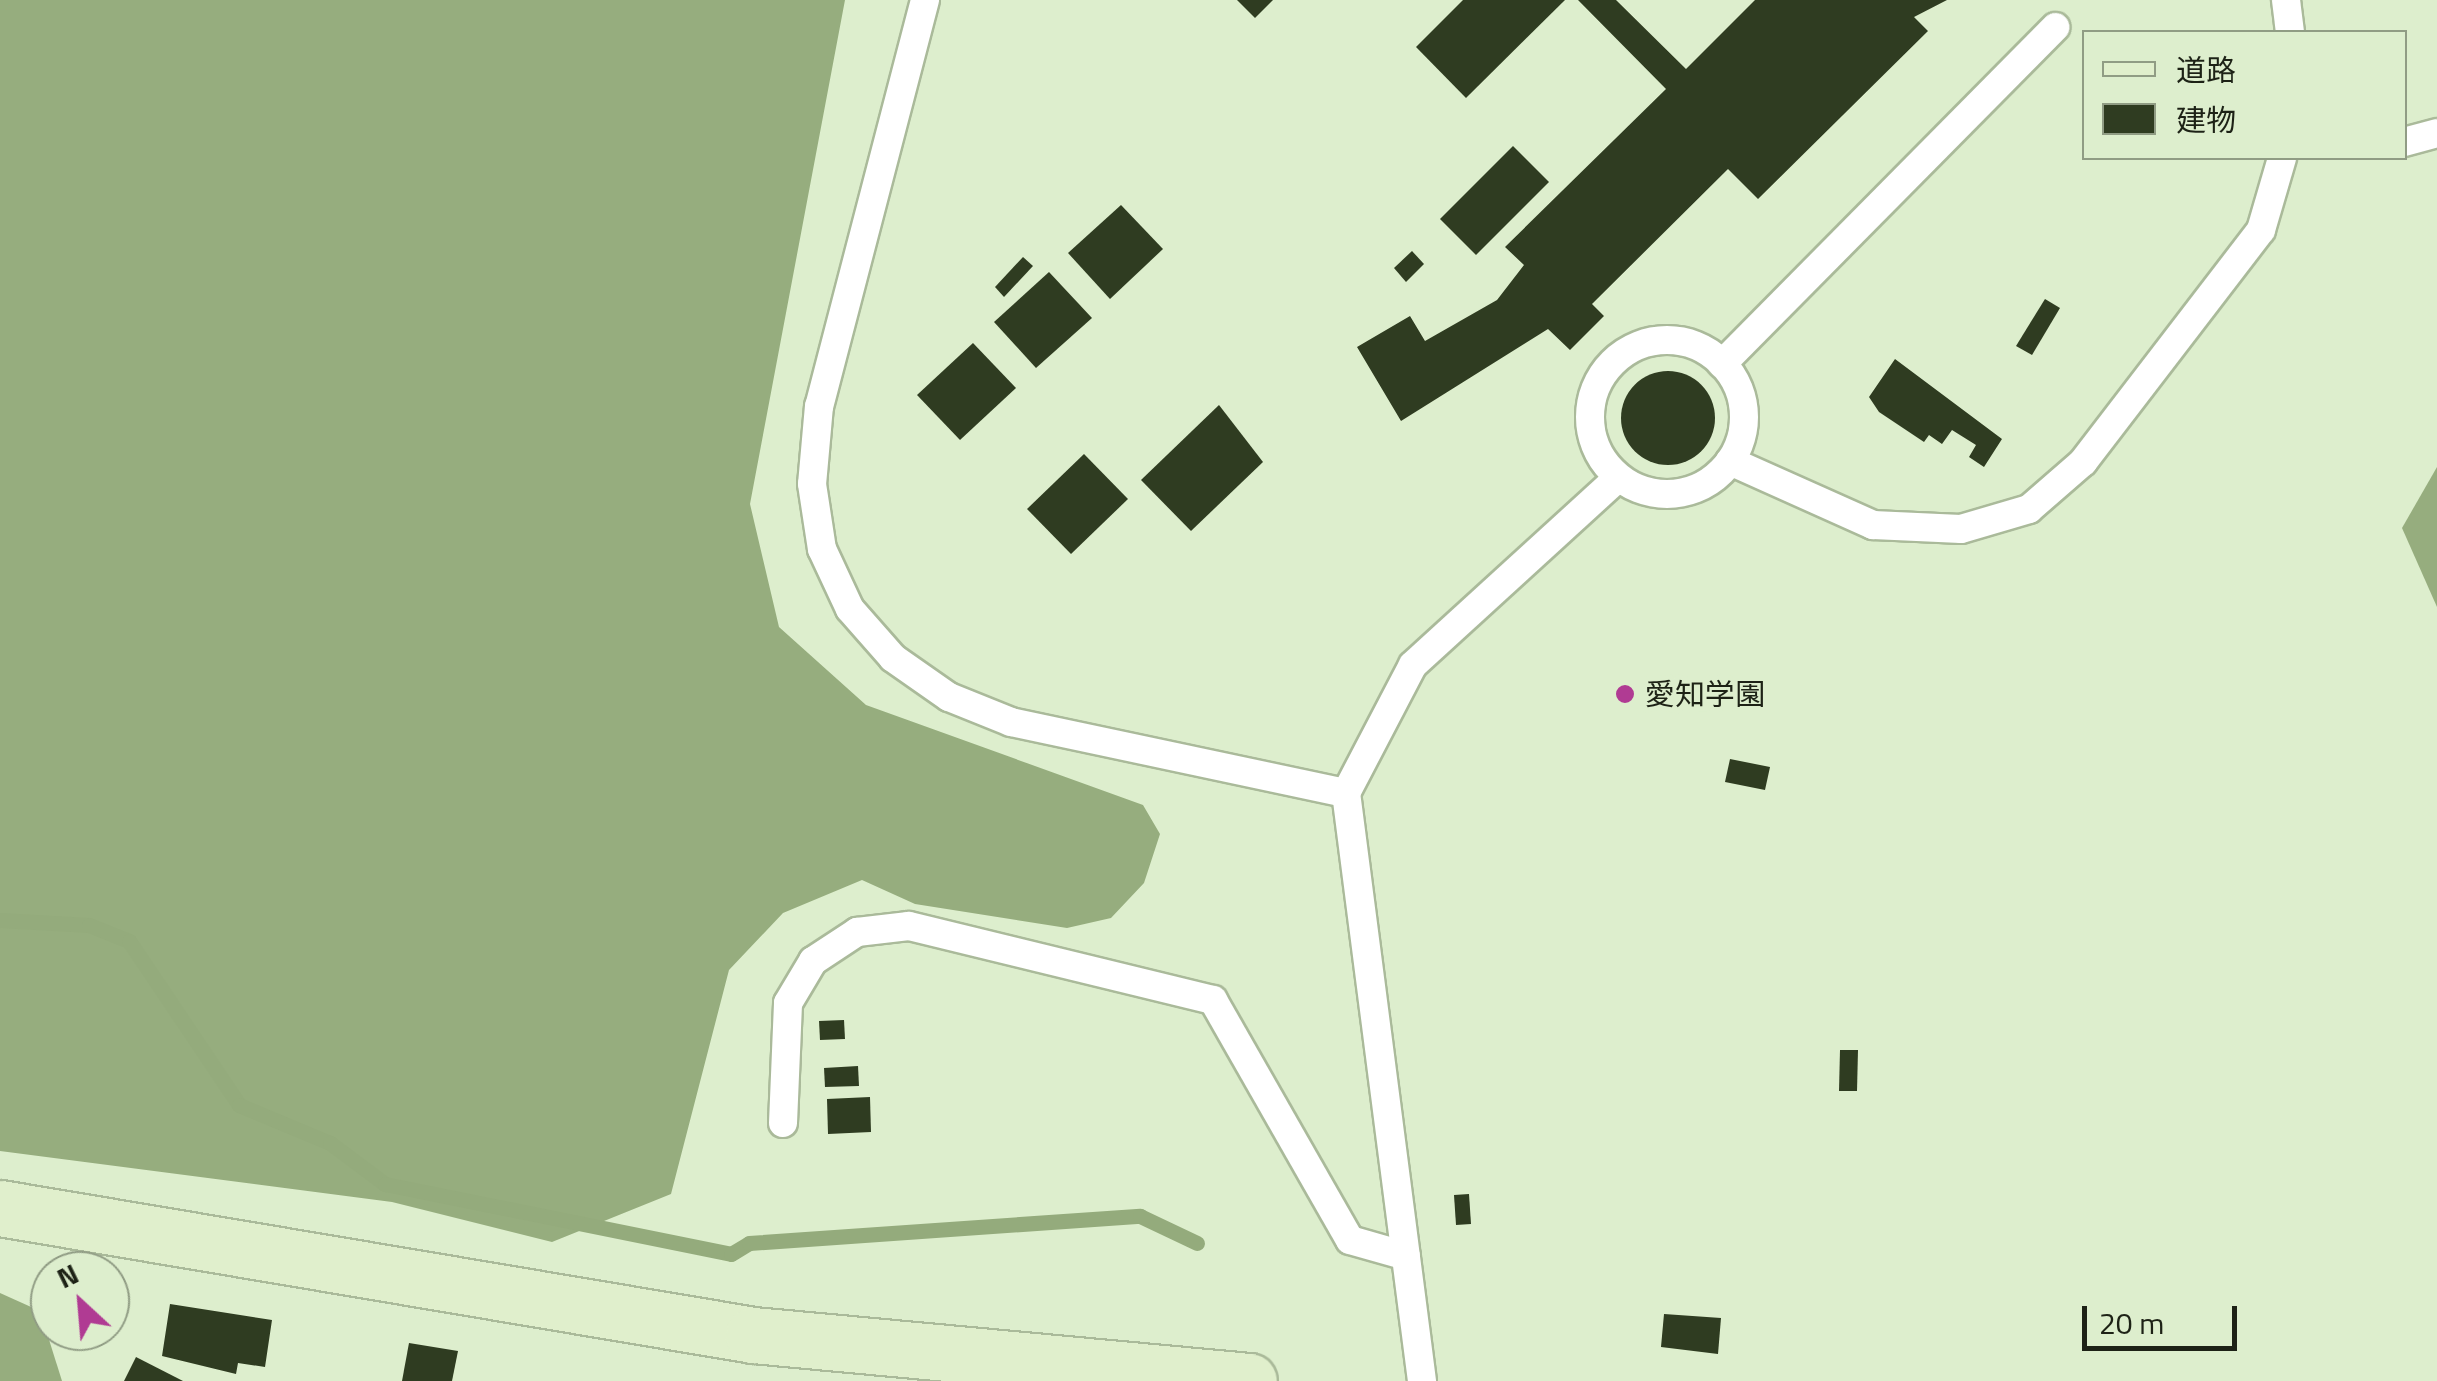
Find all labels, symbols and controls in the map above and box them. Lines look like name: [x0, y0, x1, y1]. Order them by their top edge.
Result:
legend: [2082, 30, 2407, 160]
text: 道路: [2176, 47, 2236, 93]
text: 建物: [2176, 97, 2236, 143]
place label: 愛知学園: [1645, 676, 1765, 712]
marker: 愛知学園: [1614, 683, 1636, 705]
north arrow: [30, 1251, 130, 1351]
text: N: [49, 1252, 86, 1299]
scale bar: [2087, 1286, 2242, 1348]
text: 20 m: [2099, 1300, 2164, 1346]

